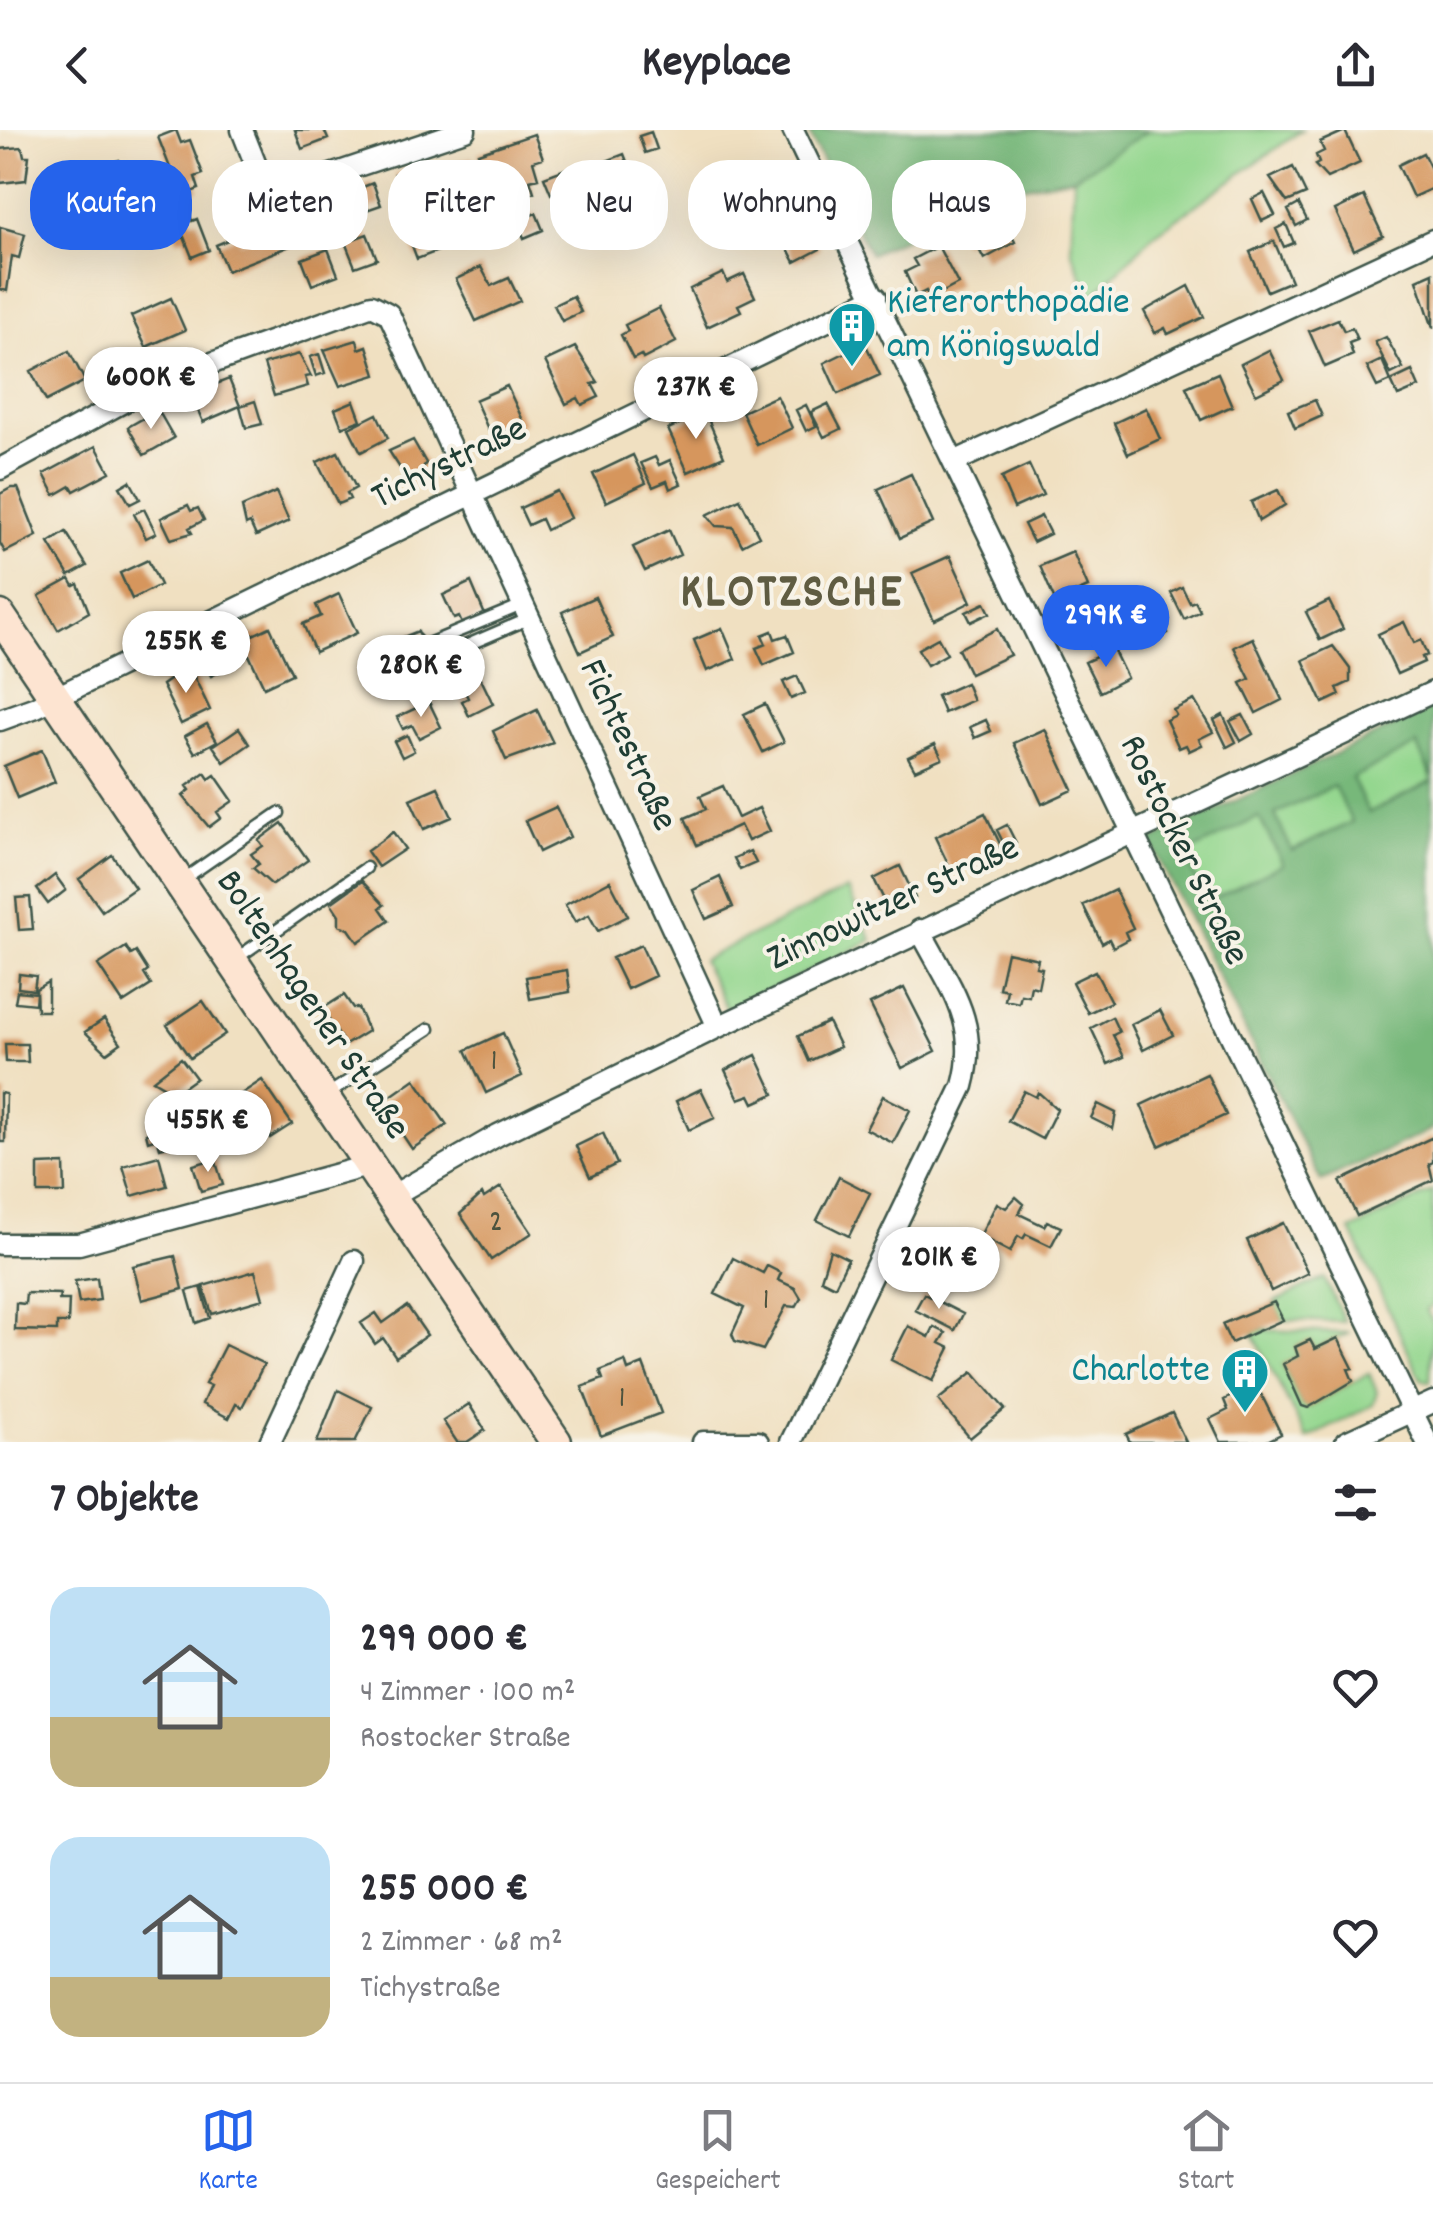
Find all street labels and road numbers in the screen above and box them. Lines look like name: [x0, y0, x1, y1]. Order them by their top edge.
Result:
street label: Tichystraße: [363, 404, 537, 526]
street label: Fichtestraße: [562, 651, 690, 841]
street label: Rostocker Straße: [1102, 727, 1262, 975]
street label: Zinnowitzer Straße: [759, 822, 1029, 988]
street label: Boltenhagener Straße: [200, 860, 422, 1152]

